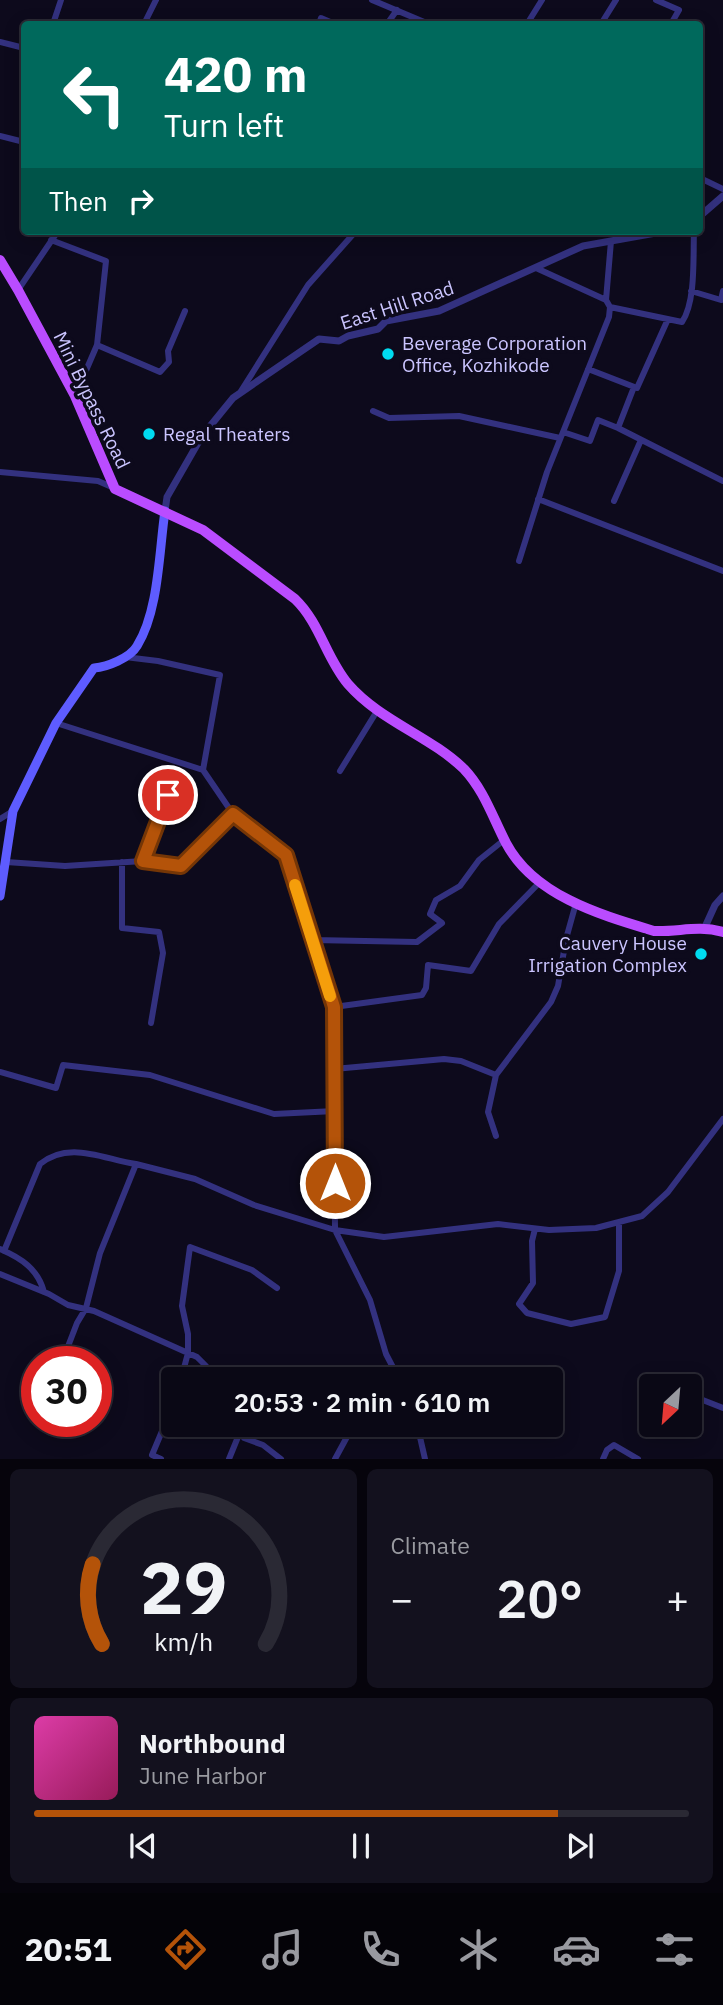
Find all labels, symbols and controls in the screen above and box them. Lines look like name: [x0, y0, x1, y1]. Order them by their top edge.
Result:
text: 420 m: [164, 42, 308, 105]
icon: left: [49, 49, 140, 140]
text: Turn left: [164, 104, 284, 146]
icon: right: [122, 182, 160, 220]
text: Then: [49, 184, 108, 218]
street label: East Hill Road: [337, 275, 457, 335]
street label: Mini Bypass Road: [48, 327, 136, 473]
place label: Beverage Corporation Office, Kozhikode: [402, 331, 587, 377]
marker: Beverage Corporation Office, Kozhikode: [380, 346, 396, 362]
place label: Regal Theaters: [163, 422, 291, 446]
marker: Regal Theaters: [141, 426, 157, 442]
pin: [138, 765, 198, 825]
icon: arrive: [149, 776, 187, 814]
place label: Cauvery House Irrigation Complex: [528, 931, 687, 977]
marker: Cauvery House Irrigation Complex: [693, 946, 709, 962]
position arrow: [298, 1146, 372, 1220]
speed limit sign: 30: [21, 1346, 112, 1437]
north arrow: [639, 1374, 702, 1437]
map controls: [639, 1374, 702, 1437]
text: 20:53 · 2 min · 610 m: [234, 1385, 490, 1419]
text: Climate: [391, 1530, 470, 1560]
text: 29: [140, 1540, 227, 1635]
text: 20°: [496, 1565, 583, 1632]
text: −: [391, 1574, 413, 1623]
text: +: [666, 1574, 689, 1623]
text: km/h: [154, 1625, 213, 1658]
text: Northbound: [139, 1726, 286, 1760]
text: June Harbor: [139, 1760, 267, 1790]
icon: previous: [124, 1827, 162, 1865]
icon: pause: [342, 1827, 380, 1865]
icon: next: [561, 1827, 599, 1865]
icon: directions: [161, 1925, 210, 1974]
icon: music: [258, 1925, 307, 1974]
icon: phone: [356, 1925, 405, 1974]
icon: climate: [454, 1925, 503, 1974]
icon: car: [552, 1925, 601, 1974]
icon: filters: [650, 1925, 699, 1974]
text: 20:51: [24, 1928, 112, 1970]

